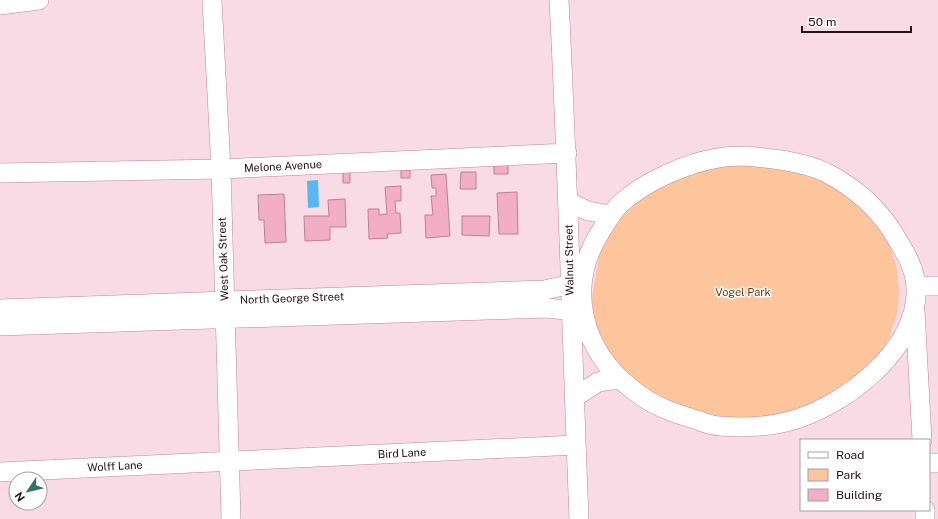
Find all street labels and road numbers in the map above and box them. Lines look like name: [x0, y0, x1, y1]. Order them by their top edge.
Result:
street label: Melone Avenue: [244, 158, 322, 174]
street label: West Oak Street: [216, 217, 230, 301]
street label: Walnut Street: [562, 224, 576, 296]
street label: North George Street: [240, 290, 344, 306]
street label: Bird Lane: [377, 446, 427, 460]
street label: Wolff Lane: [87, 459, 143, 473]

